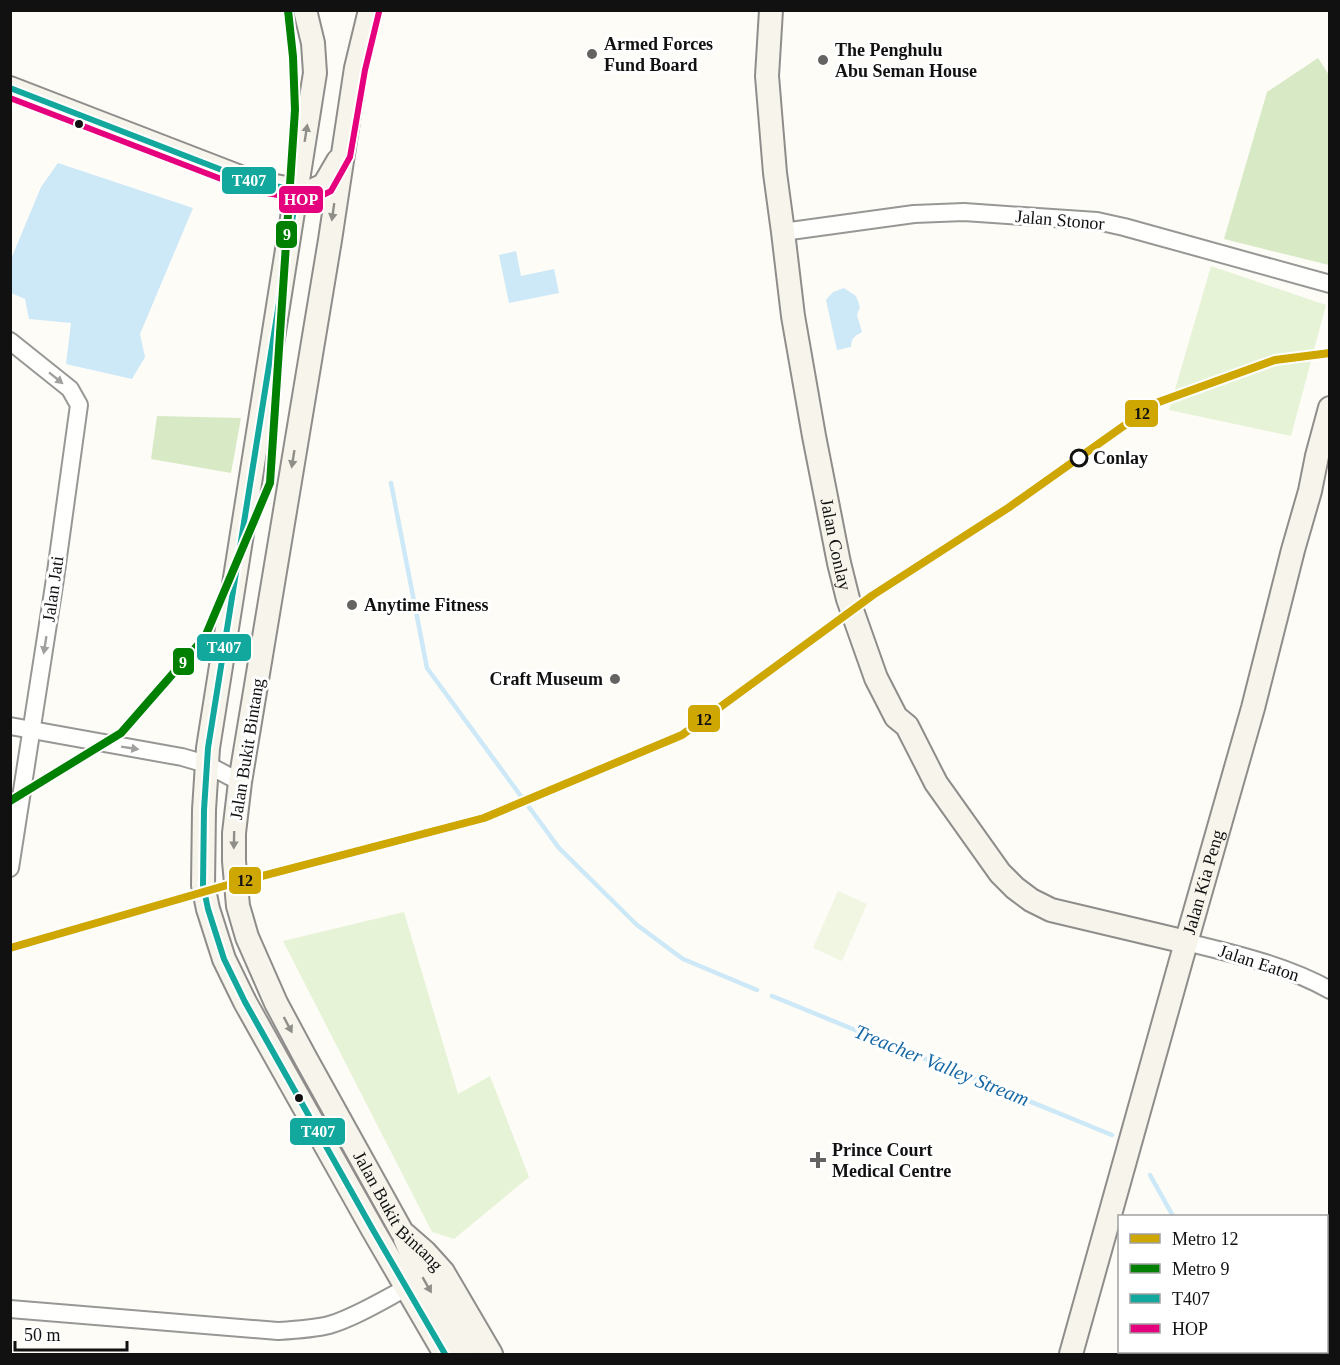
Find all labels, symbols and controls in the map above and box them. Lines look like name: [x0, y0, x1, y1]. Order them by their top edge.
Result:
place label: Armed Forces Fund Board: [604, 34, 713, 75]
place label: The Penghulu Abu Seman House: [835, 40, 977, 81]
marker: Armed Forces Fund Board: [585, 47, 599, 61]
marker: The Penghulu Abu Seman House: [816, 53, 830, 67]
unlabelled marker: [73, 118, 85, 130]
one-way arrow: [301, 123, 310, 142]
line badge: T407: [221, 166, 277, 195]
text: T407: [232, 172, 266, 189]
line badge: HOP: [278, 185, 324, 214]
text: HOP: [284, 191, 319, 208]
one-way arrow: [329, 203, 338, 222]
street label: Jalan Stonor: [1015, 206, 1105, 234]
line badge: 9: [275, 220, 298, 249]
text: 9: [283, 226, 291, 243]
one-way arrow: [48, 371, 64, 384]
line badge: 12: [1124, 399, 1159, 428]
text: 12: [1134, 405, 1150, 422]
place label: Conlay: [1093, 448, 1148, 468]
marker: Conlay: [1070, 449, 1088, 467]
one-way arrow: [288, 450, 297, 469]
street label: Jalan Conlay: [817, 497, 855, 593]
street label: Jalan Jati: [38, 555, 68, 623]
place label: Anytime Fitness: [364, 595, 489, 615]
marker: Anytime Fitness: [345, 598, 359, 612]
line badge: T407: [196, 633, 252, 662]
one-way arrow: [40, 636, 49, 655]
text: T407: [207, 639, 241, 656]
line badge: 9: [172, 647, 195, 676]
text: 9: [179, 654, 187, 671]
place label: Craft Museum: [490, 669, 603, 689]
marker: Craft Museum: [608, 672, 622, 686]
street label: Jalan Bukit Bintang: [226, 677, 268, 821]
line badge: 12: [687, 704, 721, 733]
text: 12: [696, 711, 712, 728]
one-way arrow: [121, 744, 140, 753]
street label: Jalan Kia Peng: [1179, 828, 1228, 937]
one-way arrow: [229, 831, 239, 850]
line badge: 12: [228, 866, 262, 895]
text: 12: [237, 872, 253, 889]
street label: Jalan Eaton: [1216, 941, 1302, 985]
one-way arrow: [283, 1017, 293, 1034]
water label: Treacher Valley Stream: [851, 1020, 1032, 1111]
unlabelled marker: [293, 1092, 305, 1104]
line badge: T407: [289, 1117, 346, 1146]
text: T407: [301, 1123, 335, 1140]
place label: Prince Court Medical Centre: [832, 1140, 951, 1181]
street label: Jalan Bukit Bintang: [349, 1148, 447, 1275]
marker: Prince Court Medical Centre: [809, 1151, 827, 1169]
legend: [1118, 1215, 1328, 1353]
text: Metro 12: [1172, 1229, 1239, 1249]
text: Metro 9: [1172, 1259, 1230, 1279]
one-way arrow: [422, 1277, 432, 1294]
text: T407: [1172, 1289, 1210, 1309]
scale bar: [15, 1314, 128, 1352]
text: HOP: [1172, 1319, 1208, 1339]
text: 50 m: [24, 1325, 61, 1345]

